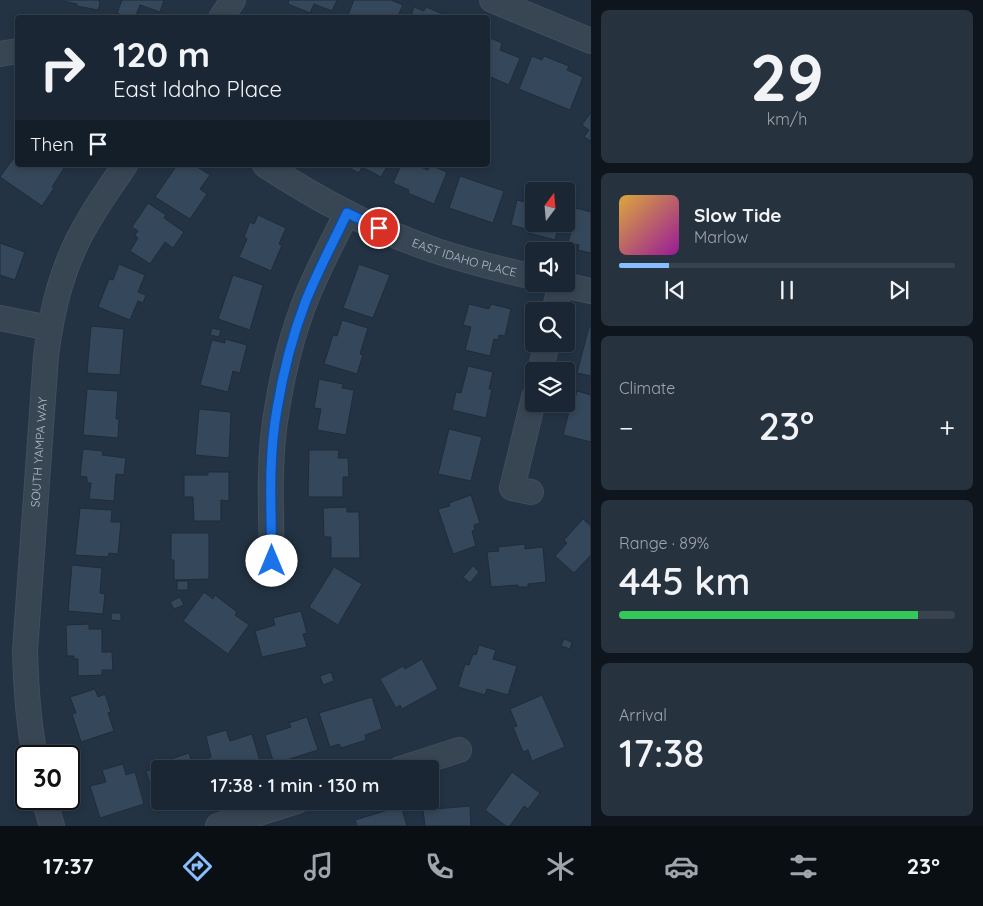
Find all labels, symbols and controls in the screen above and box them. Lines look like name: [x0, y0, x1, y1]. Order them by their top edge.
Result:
text: 120 m: [113, 32, 210, 76]
icon: right: [30, 35, 95, 100]
text: 29: [750, 36, 824, 117]
text: East Idaho Place: [113, 75, 282, 103]
text: km/h: [767, 109, 807, 129]
icon: arrive: [84, 130, 112, 158]
text: Then: [30, 132, 74, 156]
north arrow: [525, 182, 575, 232]
map controls: [525, 182, 575, 412]
text: Slow Tide: [694, 203, 782, 227]
pin: [358, 207, 400, 249]
icon: arrive: [365, 214, 393, 242]
text: Marlow: [694, 227, 748, 247]
street label: EAST IDAHO PLACE: [410, 235, 518, 280]
button: sound: [525, 242, 575, 292]
icon: previous: [661, 276, 689, 304]
icon: pause: [773, 276, 801, 304]
icon: next: [885, 276, 913, 304]
button: search: [525, 302, 575, 352]
button: layers: [525, 362, 575, 412]
text: Climate: [619, 378, 675, 398]
street label: SOUTH YAMPA WAY: [27, 396, 50, 508]
text: 23°: [758, 402, 814, 450]
text: −: [619, 410, 634, 445]
text: +: [939, 410, 955, 445]
text: Range · 89%: [619, 533, 709, 553]
position arrow: [245, 534, 297, 586]
text: 445 km: [619, 557, 750, 605]
text: Arrival: [619, 705, 667, 725]
text: 17:38: [619, 729, 704, 777]
speed limit sign: 30: [15, 745, 80, 810]
text: 17:38 · 1 min · 130 m: [210, 773, 380, 797]
icon: directions: [180, 849, 215, 884]
icon: music: [301, 849, 336, 884]
icon: phone: [422, 849, 457, 884]
icon: climate: [543, 849, 578, 884]
icon: car: [664, 849, 699, 884]
icon: filters: [786, 849, 821, 884]
text: 17:37: [43, 852, 94, 880]
text: 23°: [907, 852, 940, 880]

